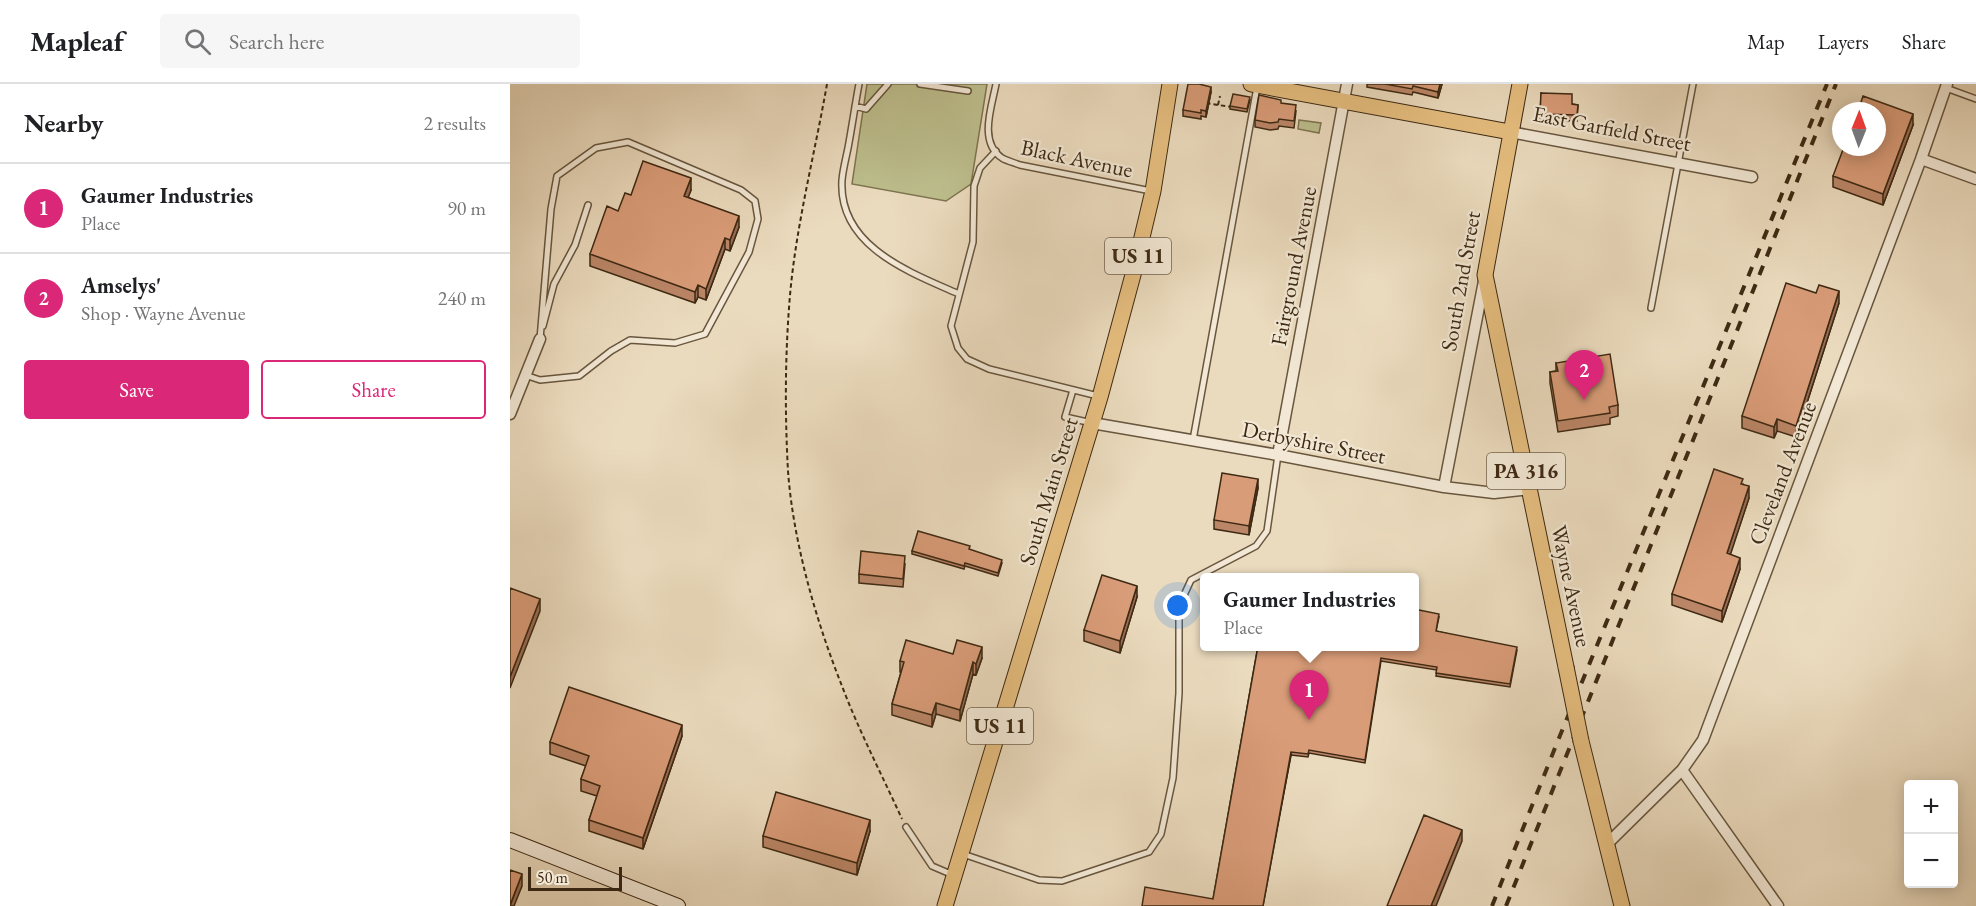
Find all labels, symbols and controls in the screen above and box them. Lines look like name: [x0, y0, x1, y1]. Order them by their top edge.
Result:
search box: [160, 14, 580, 68]
text: Mapleaf: [30, 23, 124, 59]
icon: search: [181, 25, 214, 58]
text: Search here: [229, 27, 324, 56]
text: Map: [1747, 28, 1785, 55]
text: Layers: [1818, 28, 1869, 55]
text: Share: [1902, 28, 1946, 55]
street label: East Garfield Street: [1530, 99, 1693, 158]
north arrow: [1832, 102, 1886, 156]
text: Nearby: [24, 106, 104, 140]
text: 2 results: [423, 110, 486, 136]
street label: Black Avenue: [1018, 132, 1136, 185]
text: Gaumer Industries: [81, 181, 253, 210]
street label: Fairground Avenue: [1264, 183, 1323, 348]
text: 1: [38, 195, 49, 221]
text: 90 m: [447, 195, 486, 221]
street label: South 2nd Street: [1434, 209, 1487, 353]
text: Place: [81, 210, 120, 236]
road number: US 11: [1105, 238, 1171, 274]
text: Amselys': [81, 271, 161, 300]
text: 2: [38, 285, 49, 311]
text: 240 m: [438, 285, 486, 311]
text: Shop · Wayne Avenue: [81, 300, 246, 326]
pin: 2: [1564, 350, 1604, 400]
button: Save: [24, 360, 249, 419]
button: Share: [261, 360, 486, 419]
street label: Cleveland Avenue: [1742, 397, 1823, 549]
street label: South Main Street: [1012, 414, 1085, 569]
street label: Derbyshire Street: [1240, 414, 1388, 471]
road number: PA 316: [1487, 453, 1565, 489]
street label: Wayne Avenue: [1544, 522, 1599, 650]
popup: [1200, 573, 1419, 651]
text: Gaumer Industries: [1223, 585, 1396, 614]
your location: [1163, 591, 1192, 620]
text: Place: [1223, 614, 1263, 640]
pin: 1: [1290, 670, 1328, 720]
road number: US 11: [967, 708, 1033, 744]
map controls: [1904, 780, 1958, 888]
button: +: [1904, 780, 1958, 834]
button: −: [1904, 834, 1958, 888]
scale bar: [528, 864, 622, 892]
text: 50 m: [537, 867, 568, 888]

